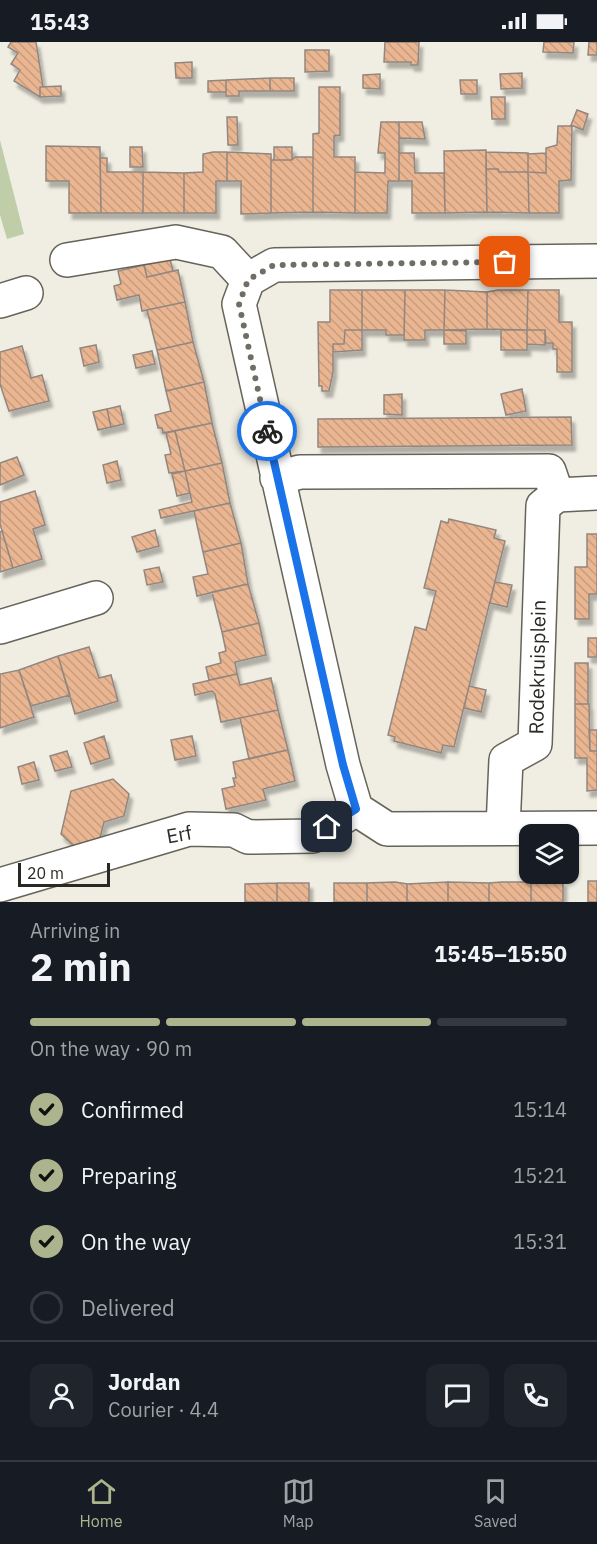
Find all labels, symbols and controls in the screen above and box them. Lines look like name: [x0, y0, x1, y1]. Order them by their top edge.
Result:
text: 15:43: [30, 7, 90, 36]
pin: [479, 236, 530, 287]
icon: bag: [488, 245, 521, 278]
courier: [237, 401, 297, 461]
icon: bike: [251, 415, 284, 448]
street label: Rodekruisplein: [522, 599, 552, 735]
pin: [301, 801, 352, 852]
icon: home: [310, 810, 343, 843]
street label: Erf: [164, 818, 194, 850]
map controls: [519, 824, 579, 884]
button: layers: [519, 824, 579, 884]
scale bar: [18, 860, 110, 887]
text: 20 m: [27, 863, 64, 883]
text: Arriving in: [30, 917, 120, 944]
text: 15:45–15:50: [434, 939, 567, 968]
text: 2 min: [30, 941, 132, 992]
text: On the way · 90 m: [30, 1035, 192, 1062]
icon: check: [30, 1093, 63, 1126]
text: Confirmed: [81, 1095, 184, 1124]
text: 15:14: [513, 1096, 567, 1123]
icon: check: [30, 1159, 63, 1192]
text: Preparing: [81, 1161, 176, 1190]
text: 15:21: [513, 1162, 567, 1189]
icon: check: [30, 1225, 63, 1258]
text: On the way: [81, 1227, 191, 1256]
text: 15:31: [513, 1228, 567, 1255]
text: Delivered: [81, 1293, 175, 1322]
button: person: [30, 1364, 93, 1427]
button: chat: [426, 1364, 489, 1427]
button: phone: [504, 1364, 567, 1427]
text: Jordan: [108, 1367, 181, 1396]
text: Courier · 4.4: [108, 1396, 219, 1423]
tab: Home: [80, 1475, 123, 1531]
tab: Map: [282, 1475, 315, 1531]
tab: Saved: [474, 1475, 517, 1531]

